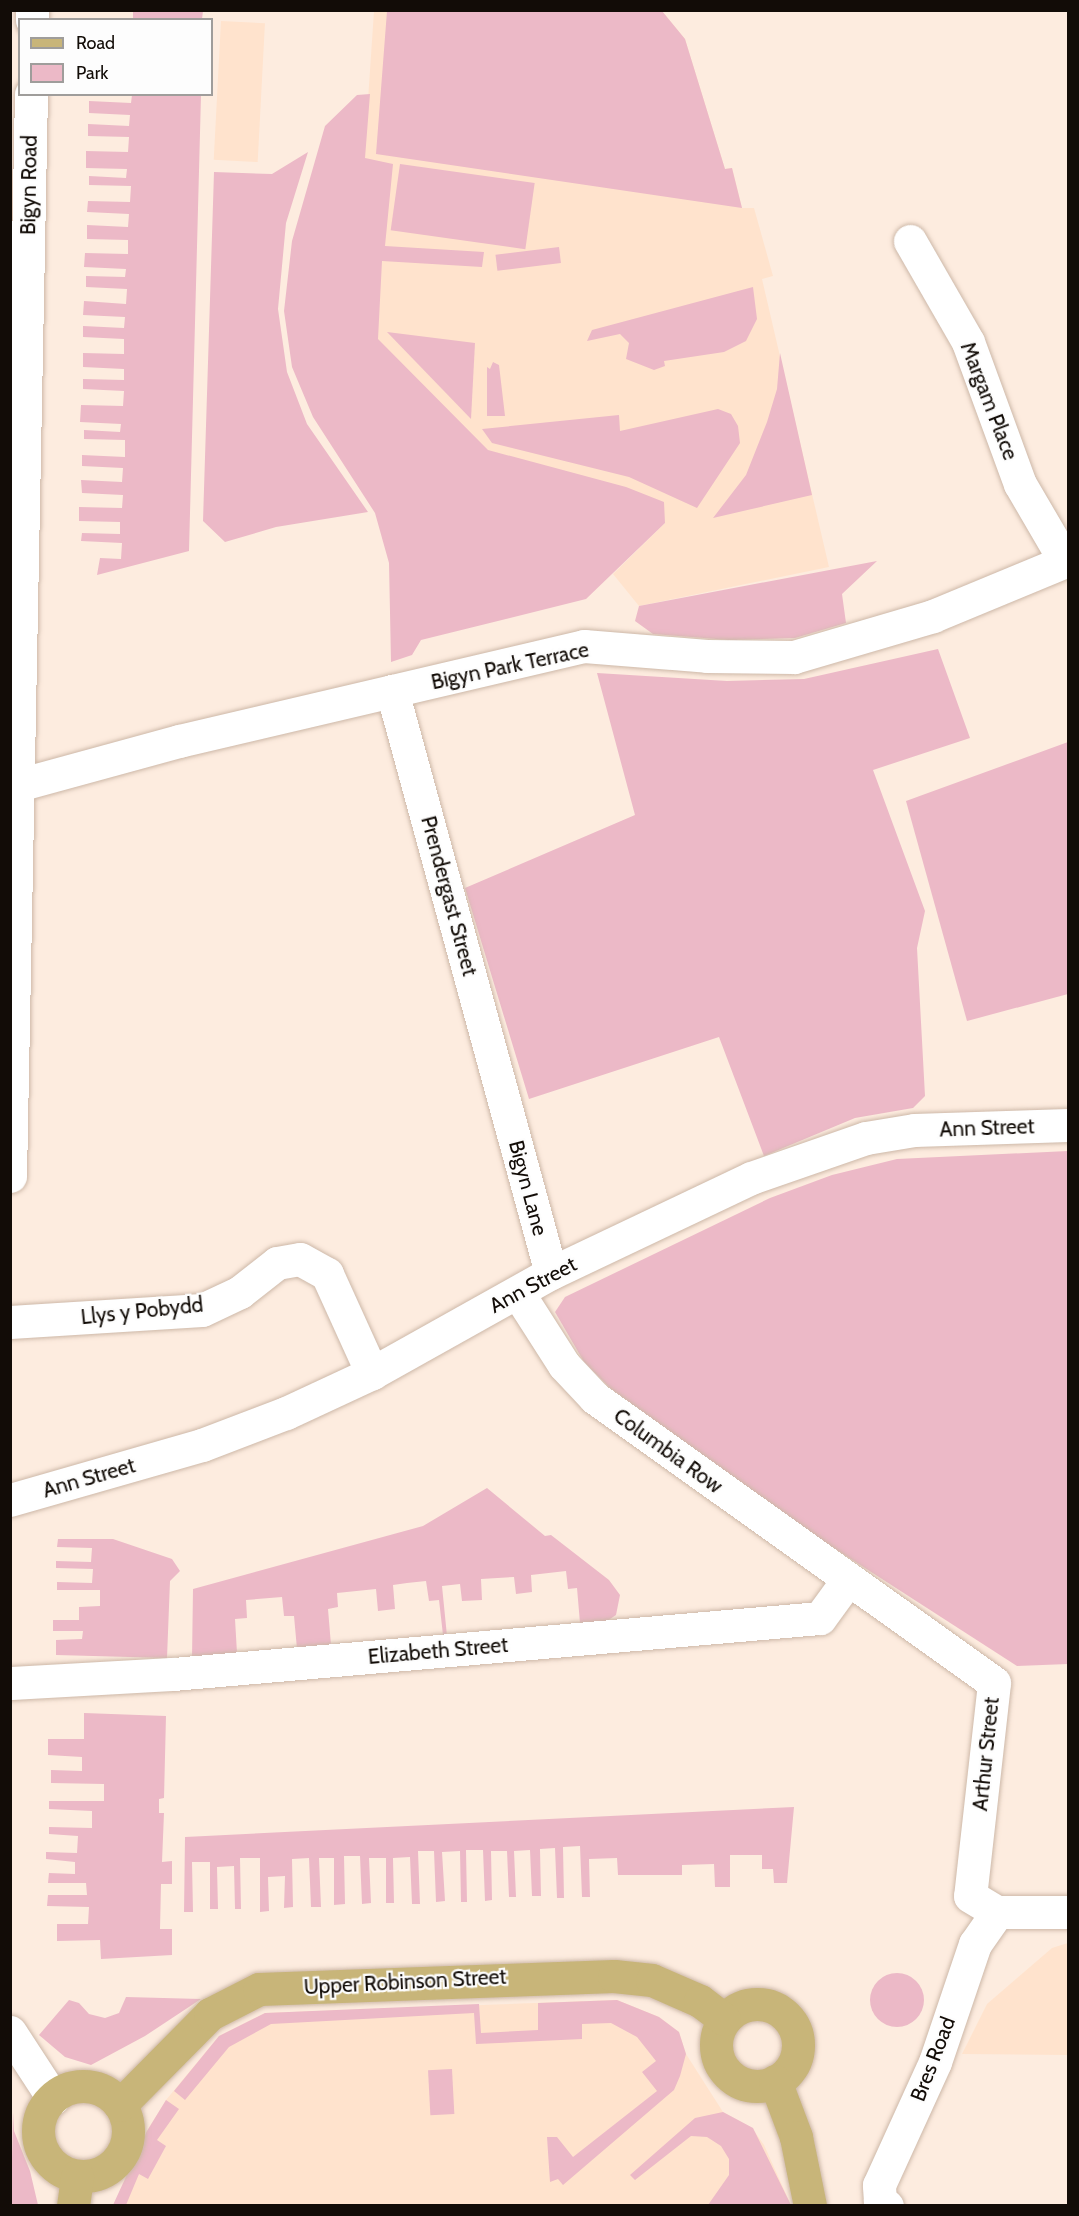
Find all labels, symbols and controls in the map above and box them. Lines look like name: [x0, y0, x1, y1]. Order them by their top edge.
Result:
legend: [18, 18, 213, 96]
text: Road: [76, 32, 115, 54]
text: Park: [76, 62, 108, 84]
street label: Bigyn Road: [16, 135, 42, 235]
street label: Margam Place: [955, 338, 1023, 464]
street label: Bigyn Park Terrace: [429, 637, 591, 695]
street label: Prendergast Street: [416, 813, 482, 979]
street label: Ann Street: [939, 1114, 1035, 1142]
street label: Bigyn Lane: [503, 1138, 553, 1238]
street label: Ann Street: [485, 1252, 581, 1318]
street label: Llys y Pobydd: [80, 1292, 204, 1330]
street label: Columbia Row: [609, 1403, 727, 1499]
street label: Ann Street: [40, 1453, 138, 1503]
street label: Elizabeth Street: [367, 1632, 509, 1670]
street label: Arthur Street: [967, 1696, 1005, 1812]
street label: Upper Robinson Street: [303, 1964, 507, 2000]
street label: Bres Road: [905, 2013, 961, 2105]

